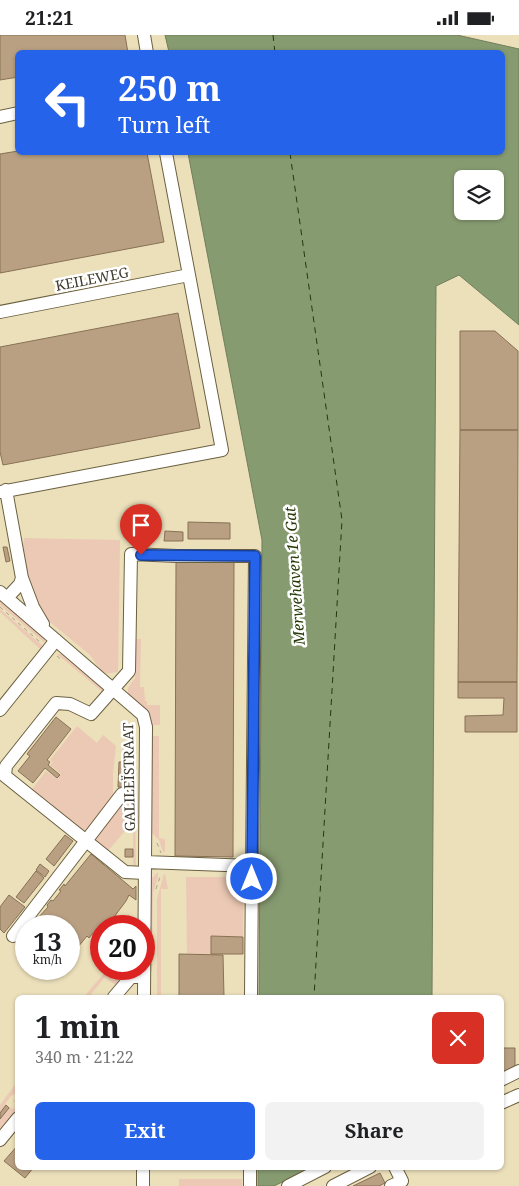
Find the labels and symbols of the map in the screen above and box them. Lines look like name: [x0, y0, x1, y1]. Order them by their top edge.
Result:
street label: KEILEWEG: [54, 262, 130, 295]
pin: [120, 504, 162, 555]
water label: Merwehaven 1e Gat: [279, 506, 309, 647]
street label: GALILEÏSTRAAT: [118, 722, 139, 832]
position arrow: [225, 852, 277, 904]
speed limit sign: 20: [90, 915, 155, 980]

